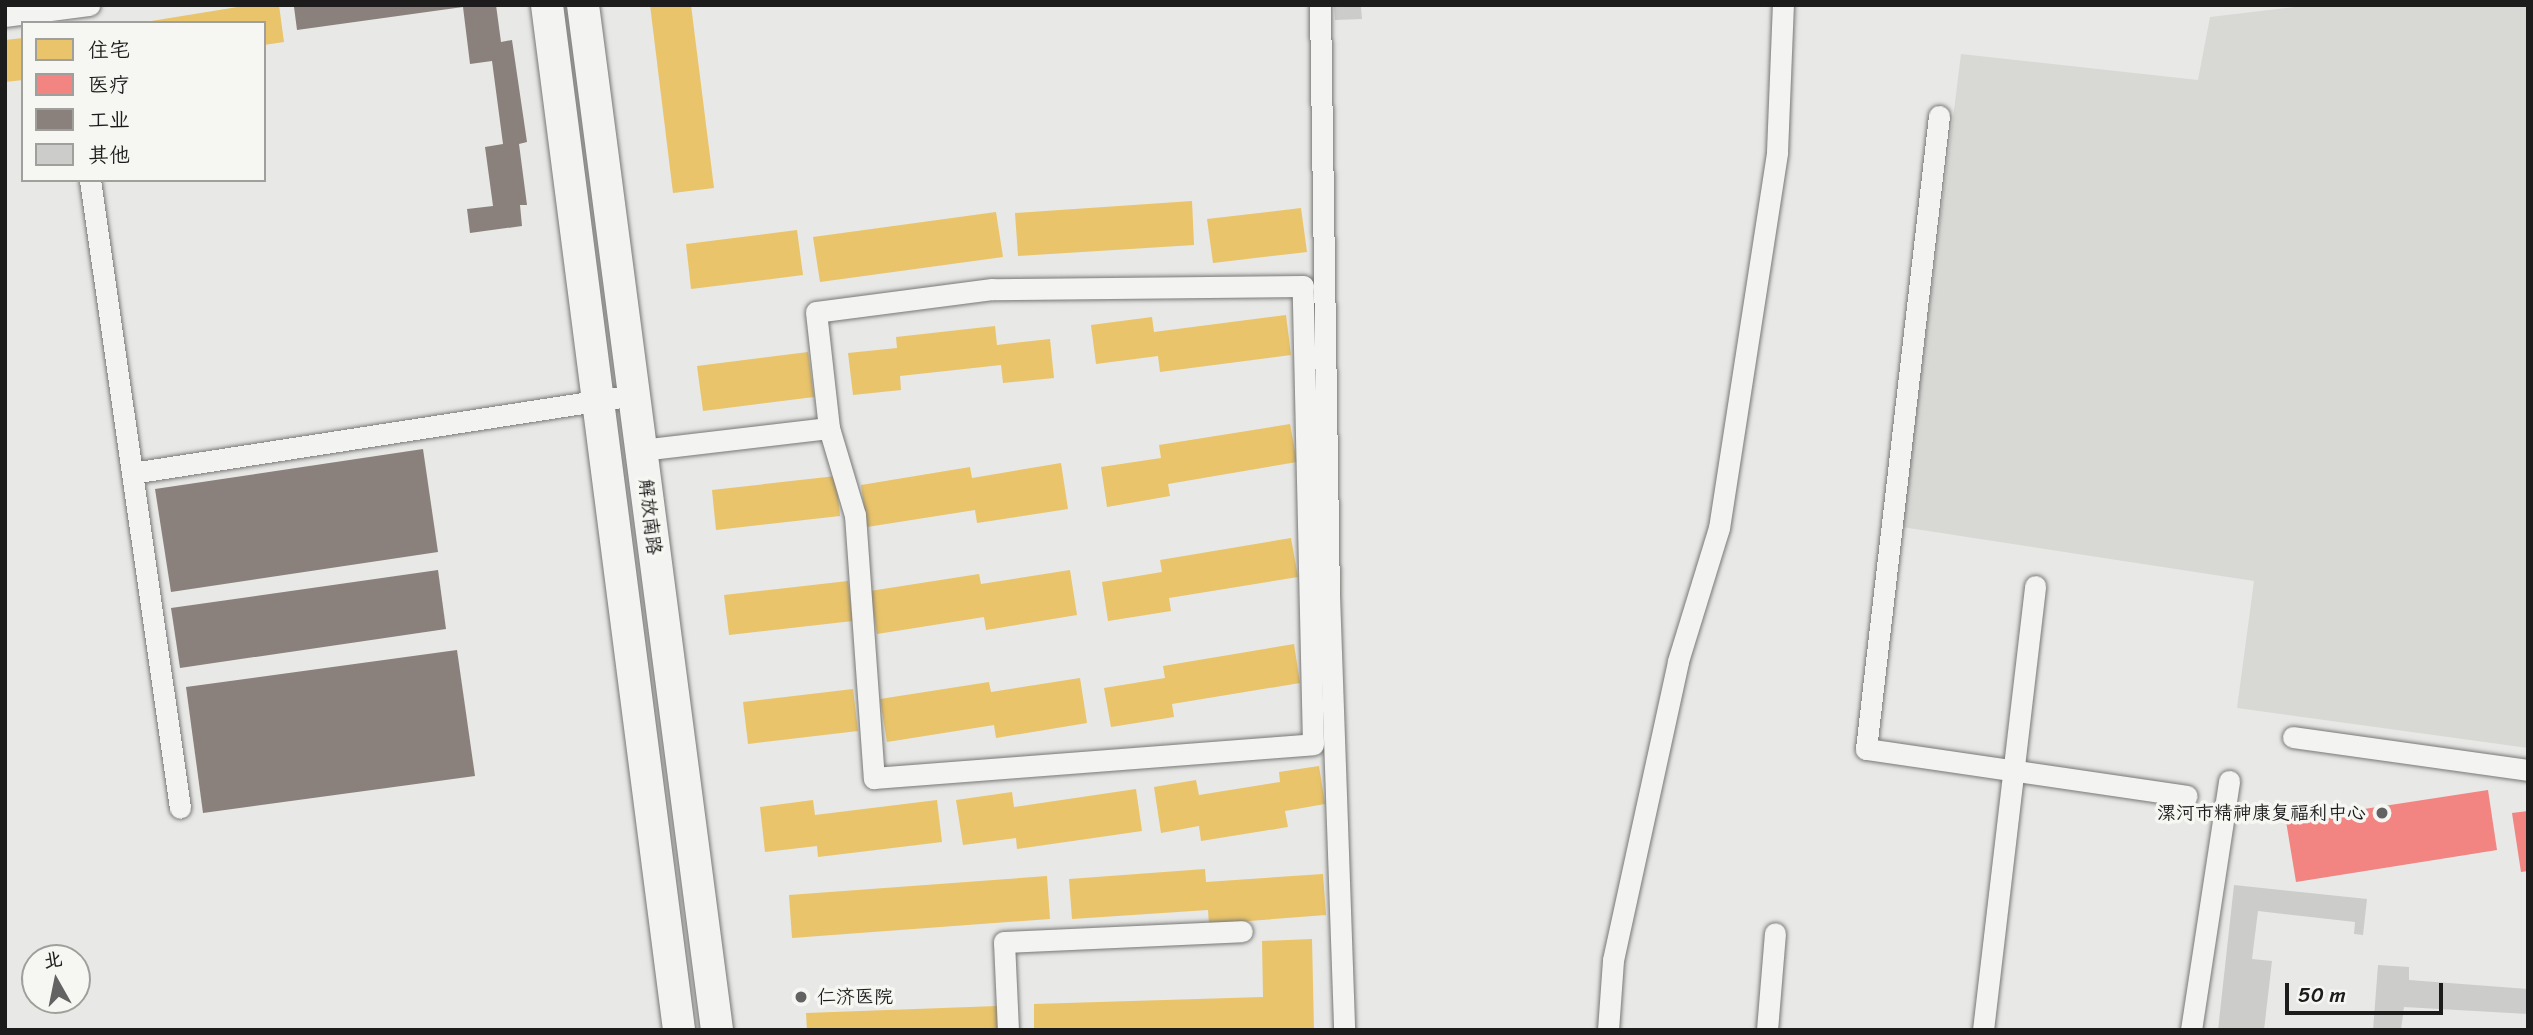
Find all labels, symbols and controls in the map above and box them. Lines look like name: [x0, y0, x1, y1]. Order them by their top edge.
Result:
legend: [21, 21, 266, 182]
text: 住宅: [88, 31, 130, 69]
text: 医疗: [88, 66, 130, 104]
text: 工业: [88, 101, 130, 139]
text: 其他: [88, 136, 130, 174]
street label: 解放南路: [634, 478, 666, 556]
place label: 漯河市精神康复福利中心: [2157, 802, 2366, 824]
marker: 漯河市精神康复福利中心: [2372, 803, 2392, 823]
text: 北: [41, 942, 65, 978]
north arrow: [21, 944, 91, 1014]
scale bar: [2288, 968, 2446, 1012]
text: 50 m: [2298, 976, 2346, 1014]
place label: 仁济医院: [817, 986, 893, 1008]
marker: 仁济医院: [791, 987, 811, 1007]

